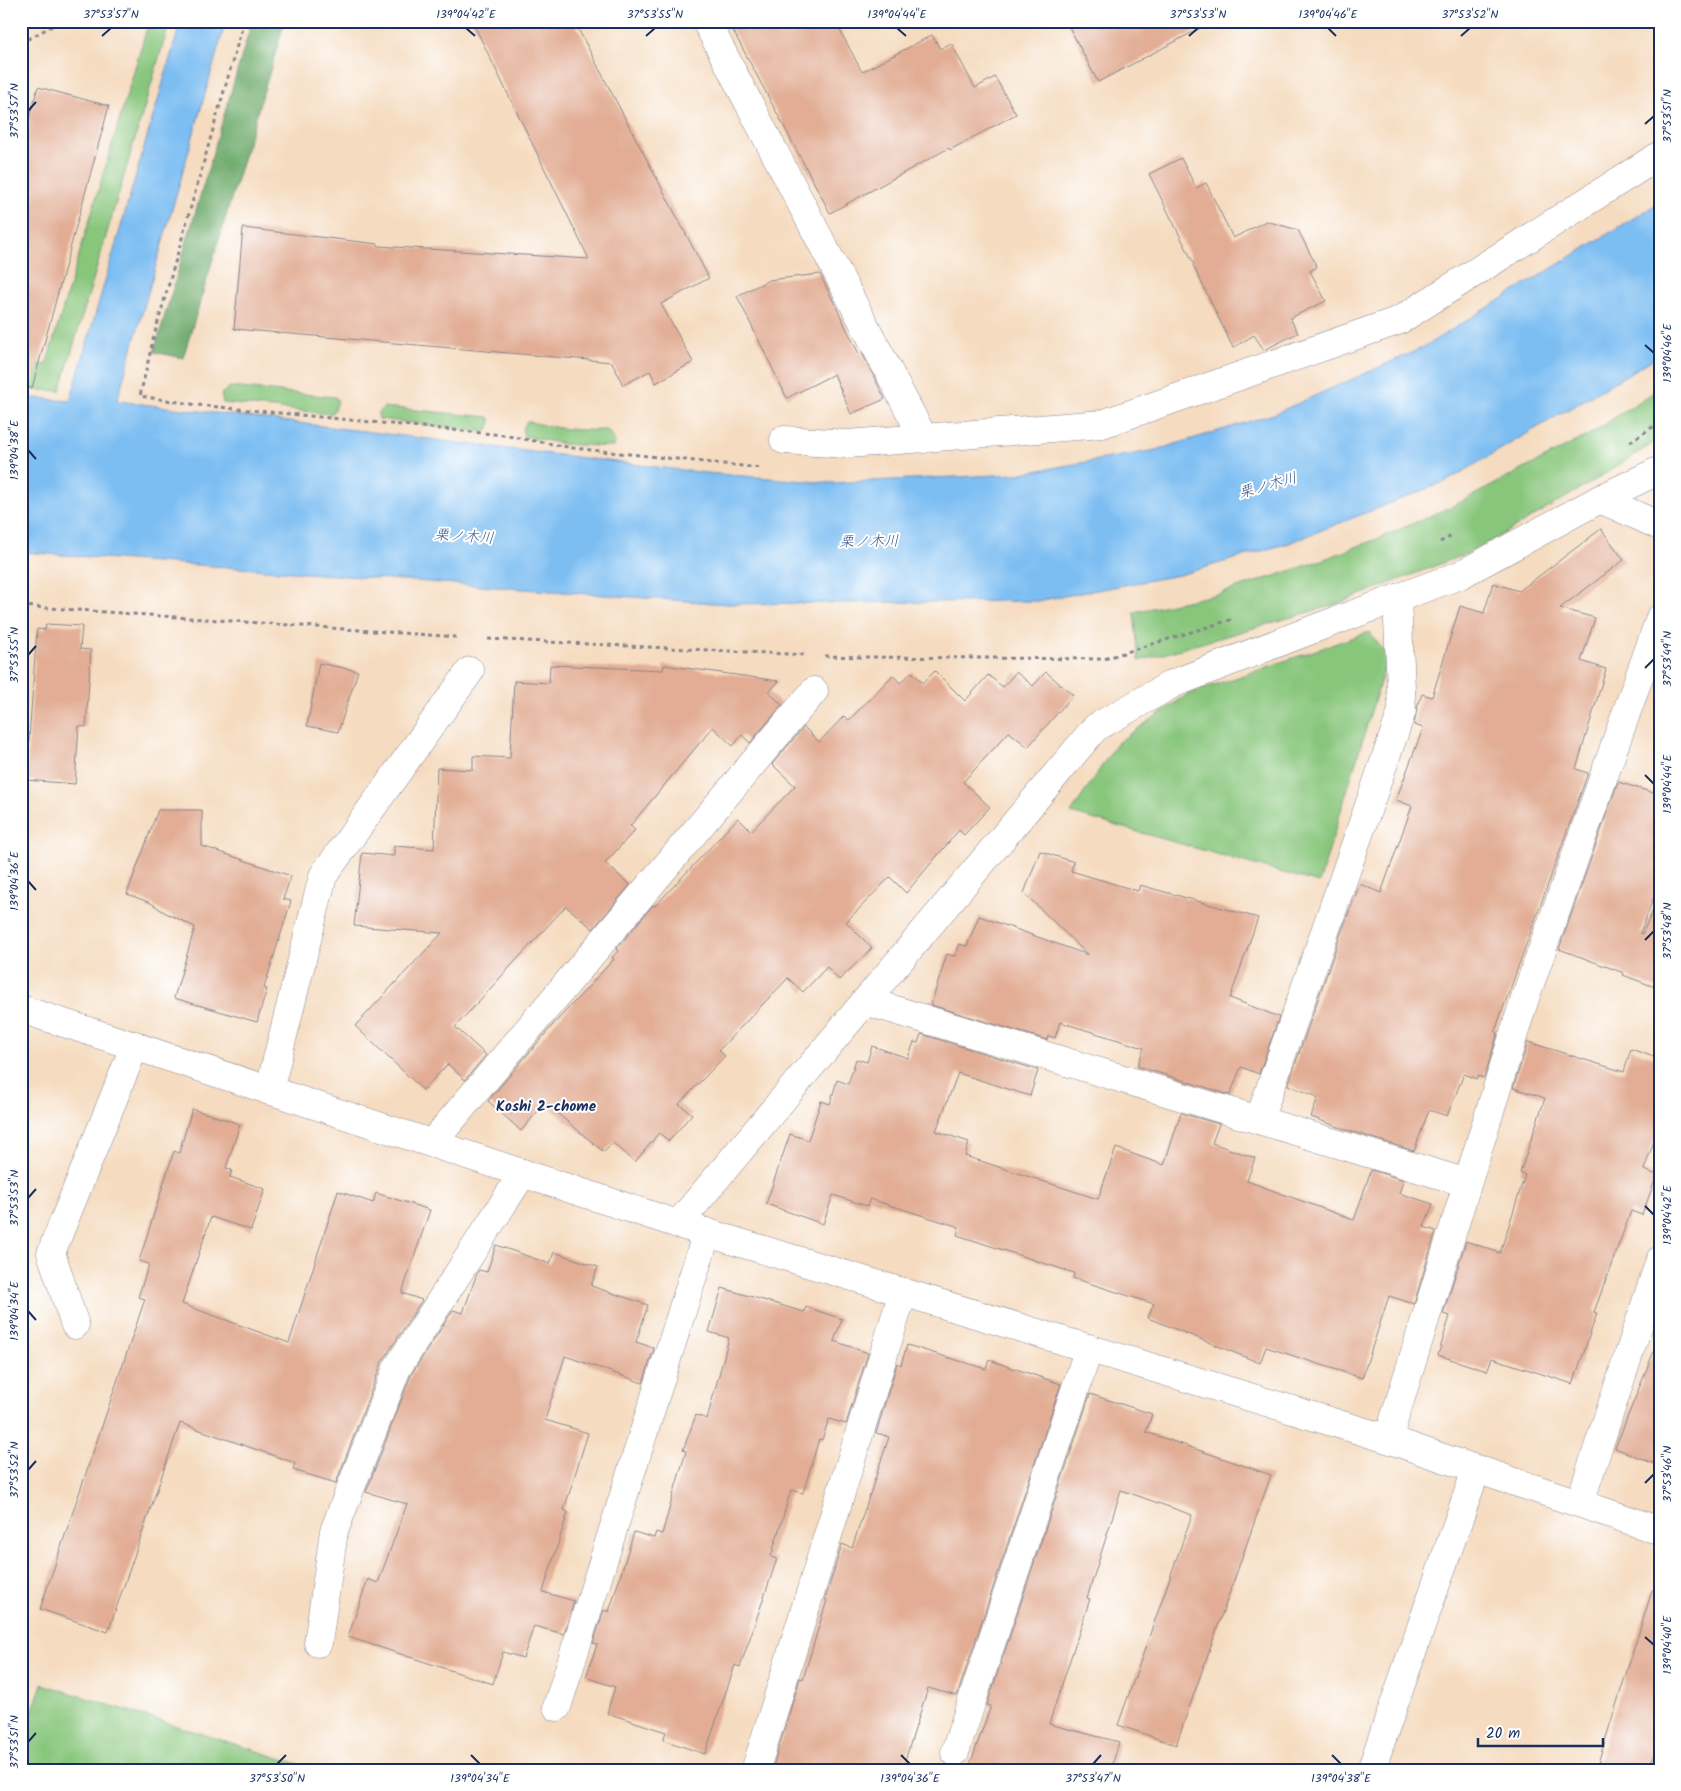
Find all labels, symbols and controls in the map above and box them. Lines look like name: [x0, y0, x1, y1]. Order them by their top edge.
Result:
text: 37°53'57"N: [83, 5, 139, 24]
text: 139°04'42"E: [436, 5, 497, 24]
text: 37°53'55"N: [627, 5, 683, 24]
text: 139°04'44"E: [867, 5, 928, 24]
text: 37°53'53"N: [1170, 5, 1226, 24]
text: 139°04'46"E: [1298, 5, 1359, 24]
text: 37°53'52"N: [1441, 5, 1499, 24]
text: 37°53'57"N: [5, 83, 24, 139]
text: 37°53'51"N: [1658, 89, 1677, 143]
text: 139°04'46"E: [1658, 322, 1677, 383]
text: 139°04'38"E: [5, 419, 24, 480]
water label: 栗ノ木川: [1236, 466, 1300, 506]
water label: 栗ノ木川: [433, 523, 495, 551]
water label: 栗ノ木川: [839, 529, 899, 555]
text: 37°53'55"N: [5, 627, 24, 683]
text: 37°53'49"N: [1658, 631, 1677, 687]
text: 139°04'44"E: [1658, 753, 1677, 814]
text: 139°04'36"E: [5, 850, 24, 911]
text: 37°53'48"N: [1658, 902, 1677, 960]
district label: Koshi 2-chome: [496, 1095, 597, 1119]
text: 37°53'53"N: [5, 1170, 24, 1226]
text: 139°04'42"E: [1658, 1184, 1677, 1245]
text: 139°04'34"E: [5, 1280, 24, 1341]
text: 37°53'52"N: [5, 1441, 24, 1499]
text: 37°53'46"N: [1658, 1446, 1677, 1502]
text: 139°04'40"E: [1658, 1615, 1677, 1674]
text: 37°53'51"N: [5, 1715, 24, 1769]
scale bar: [1478, 1716, 1604, 1748]
text: 20 m: [1486, 1722, 1520, 1746]
text: 37°53'50"N: [249, 1769, 305, 1788]
text: 139°04'34"E: [450, 1769, 511, 1788]
text: 139°04'36"E: [880, 1769, 941, 1788]
text: 37°53'47"N: [1065, 1769, 1121, 1788]
text: 139°04'38"E: [1311, 1769, 1372, 1788]

